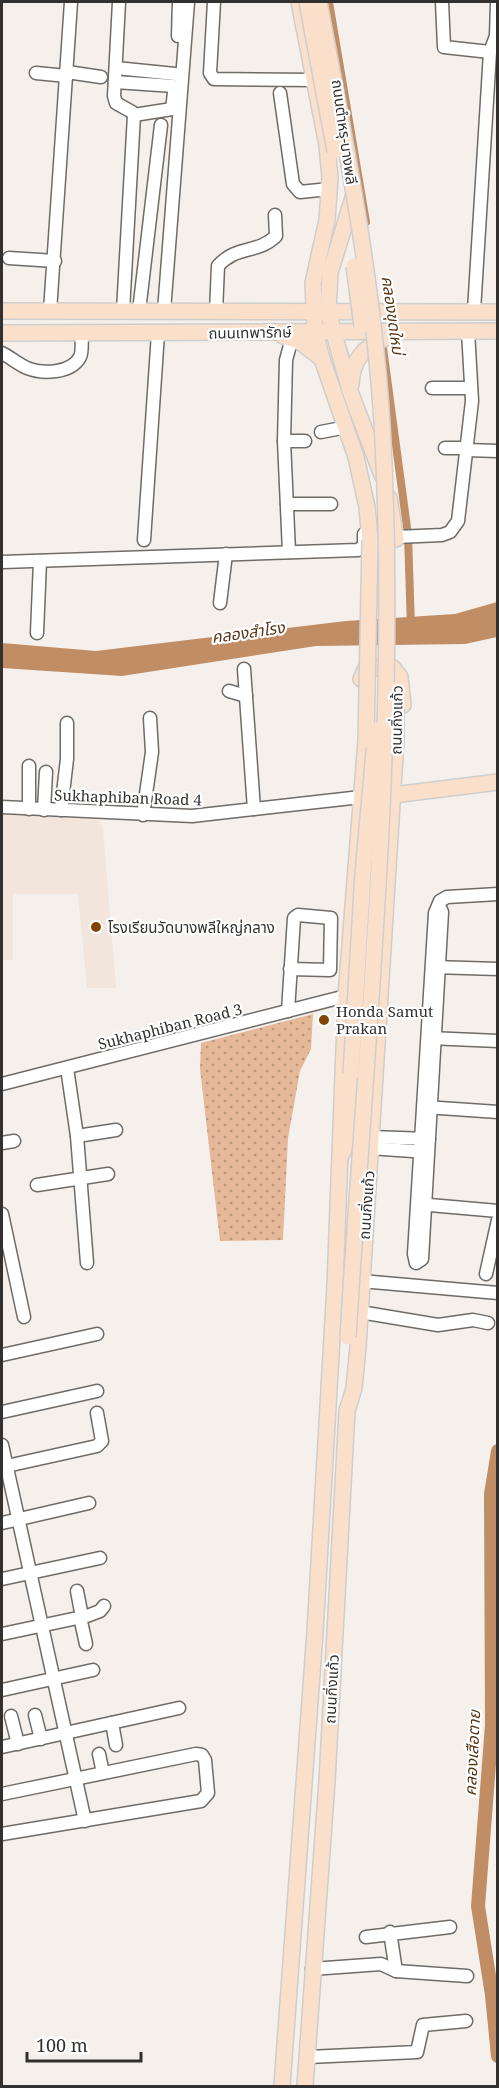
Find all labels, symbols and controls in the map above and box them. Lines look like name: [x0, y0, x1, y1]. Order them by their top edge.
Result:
street label: ถนนตำหรุ-บางพลี: [328, 78, 362, 186]
water label: คลองขุดใหม่: [377, 274, 410, 358]
street label: ถนนเทพารักษ์: [208, 321, 292, 343]
water label: คลองสำโรง: [210, 616, 287, 648]
street label: ถนนกิ่งแก้ว: [385, 685, 407, 755]
street label: Sukhaphiban Road 4: [54, 784, 203, 810]
place label: โรงเรียนวัดบางพลีใหญ่กลาง: [108, 917, 275, 937]
marker: โรงเรียนวัดบางพลีใหญ่กลาง: [89, 920, 103, 934]
street label: Sukhaphiban Road 3: [96, 998, 244, 1054]
place label: Honda Samut Prakan: [336, 1001, 433, 1038]
marker: Honda Samut Prakan: [317, 1013, 331, 1027]
street label: ถนนกิ่งแก้ว: [354, 1170, 378, 1240]
street label: ถนนกิ่งแก้ว: [319, 1654, 343, 1724]
water label: คลองเสือตาย: [459, 1708, 485, 1796]
scale bar: [27, 2025, 141, 2063]
text: 100 m: [36, 2033, 88, 2057]

